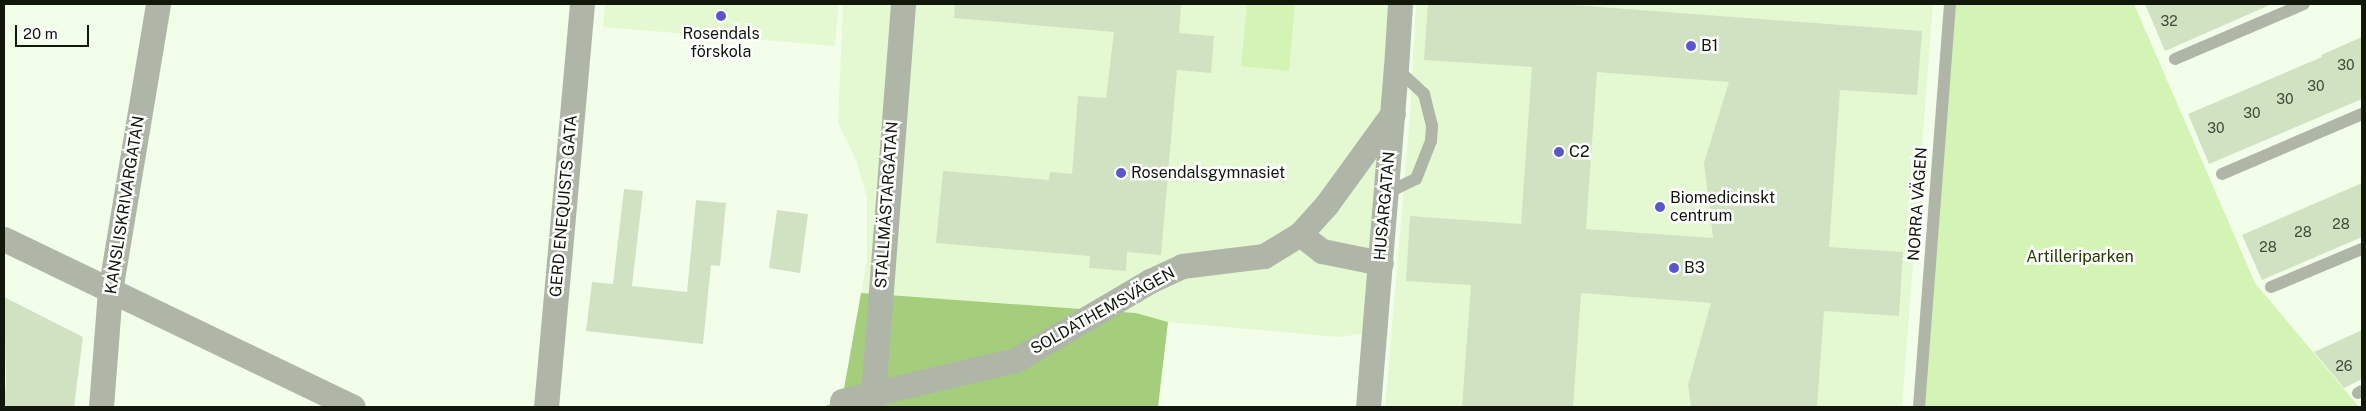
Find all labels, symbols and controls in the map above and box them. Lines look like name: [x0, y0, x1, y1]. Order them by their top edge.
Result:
marker: Rosendals förskola: [715, 10, 727, 22]
house number: 32: [2160, 13, 2178, 29]
scale bar: [18, 15, 91, 47]
place label: Rosendals förskola: [682, 24, 760, 62]
text: 20 m: [23, 25, 58, 42]
place label: B1: [1701, 36, 1718, 56]
marker: B1: [1685, 40, 1697, 52]
house number: 30: [2337, 57, 2355, 73]
house number: 30: [2307, 78, 2325, 94]
house number: 30: [2276, 91, 2294, 107]
house number: 30: [2243, 105, 2261, 121]
street label: GERD ENEQUISTS GATA: [546, 114, 582, 298]
street label: KANSLISKRIVARGATAN: [101, 115, 149, 295]
house number: 30: [2207, 120, 2225, 136]
street label: STALLMÄSTARGATAN: [872, 121, 902, 289]
place label: C2: [1569, 142, 1590, 162]
marker: C2: [1553, 146, 1565, 158]
street label: NORRA VÄGEN: [1904, 146, 1932, 262]
street label: HUSARGATAN: [1371, 151, 1399, 261]
place label: Rosendalsgymnasiet: [1131, 163, 1285, 183]
marker: Rosendalsgymnasiet: [1115, 167, 1127, 179]
place label: Biomedicinskt centrum: [1670, 188, 1775, 226]
marker: Biomedicinskt centrum: [1654, 201, 1666, 213]
house number: 28: [2332, 216, 2350, 232]
house number: 28: [2294, 224, 2312, 240]
house number: 28: [2259, 239, 2277, 255]
park label: Artilleriparken: [2026, 247, 2134, 267]
place label: B3: [1684, 258, 1705, 278]
marker: B3: [1668, 262, 1680, 274]
street label: SOLDATHEMSVÄGEN: [1028, 263, 1178, 359]
house number: 26: [2335, 358, 2353, 374]

